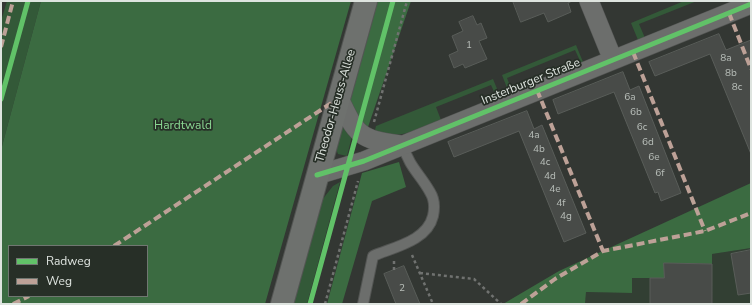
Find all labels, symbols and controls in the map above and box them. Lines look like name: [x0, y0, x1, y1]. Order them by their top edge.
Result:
house number: 1: [466, 40, 472, 52]
street label: Theodor-Heuss-Allee: [313, 48, 359, 164]
house number: 8a: [720, 53, 732, 65]
street label: Insterburger Straße: [480, 56, 582, 108]
house number: 8b: [725, 68, 737, 80]
house number: 8c: [732, 82, 742, 94]
house number: 6a: [624, 92, 636, 104]
house number: 6b: [630, 107, 642, 119]
park label: Hardtwald: [154, 119, 212, 133]
house number: 6c: [637, 122, 647, 134]
house number: 4a: [528, 130, 540, 142]
house number: 6d: [642, 137, 654, 149]
house number: 4b: [533, 144, 545, 156]
house number: 6e: [648, 152, 660, 164]
house number: 4c: [540, 157, 550, 169]
house number: 6f: [655, 168, 665, 180]
house number: 4d: [544, 171, 556, 183]
house number: 4e: [549, 184, 561, 196]
house number: 4f: [556, 198, 566, 210]
house number: 4g: [560, 211, 572, 223]
legend: [8, 245, 148, 297]
text: Radweg: [46, 253, 91, 269]
text: Weg: [46, 273, 72, 289]
house number: 2: [399, 283, 405, 295]

